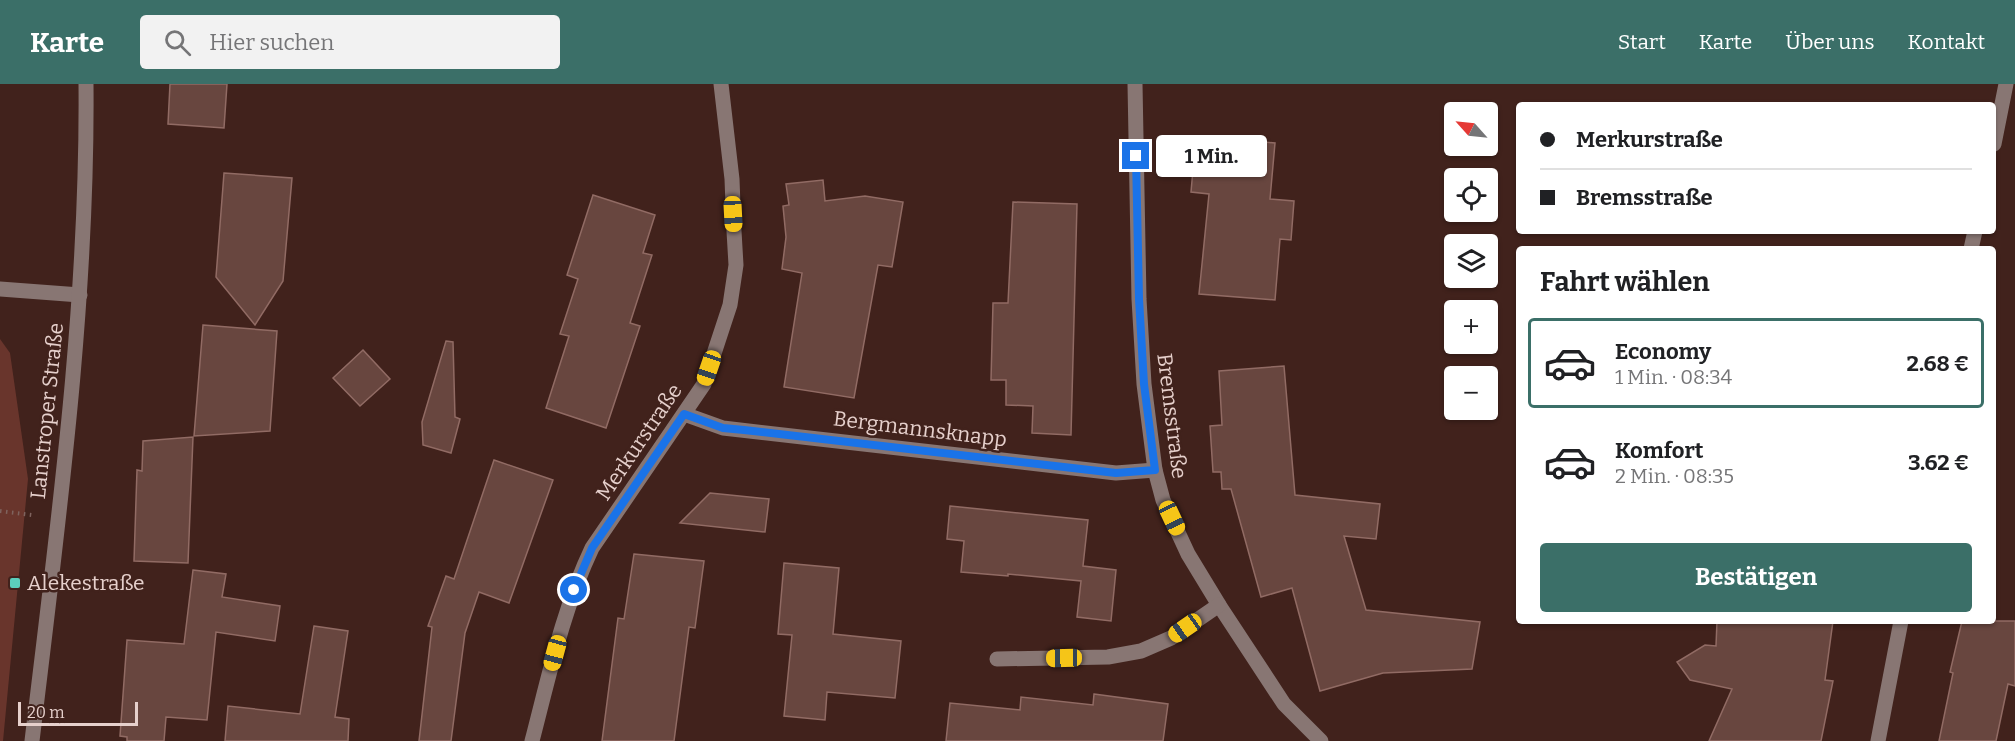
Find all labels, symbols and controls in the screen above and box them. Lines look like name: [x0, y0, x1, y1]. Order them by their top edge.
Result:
search box: [140, 15, 560, 69]
text: Karte: [30, 26, 104, 59]
icon: search: [161, 26, 194, 59]
text: Hier suchen: [209, 29, 334, 56]
text: Start: [1618, 29, 1666, 55]
text: Karte: [1699, 29, 1752, 55]
text: Über uns: [1785, 29, 1875, 55]
text: Kontakt: [1908, 29, 1985, 55]
north arrow: [1444, 102, 1498, 156]
map controls: [1444, 102, 1498, 420]
text: Merkurstraße: [1576, 126, 1723, 153]
callout: 1 Min.: [1157, 135, 1268, 177]
route end: [1122, 142, 1149, 169]
text: 1 Min.: [1185, 144, 1238, 168]
button: locate: [1444, 168, 1498, 222]
text: Bremsstraße: [1576, 184, 1713, 211]
car: [723, 196, 743, 232]
button: layers: [1444, 234, 1498, 288]
text: Fahrt wählen: [1540, 266, 1710, 298]
button: +: [1444, 300, 1498, 354]
street label: Lanstroper Straße: [25, 322, 69, 500]
icon: car: [1543, 336, 1597, 390]
text: Economy: [1615, 338, 1711, 365]
car: [695, 348, 723, 388]
text: 2.68 €: [1907, 350, 1969, 377]
street label: Bremsstraße: [1151, 352, 1193, 480]
text: 1 Min. · 08:34: [1615, 365, 1732, 389]
button: −: [1444, 366, 1498, 420]
street label: Merkurstraße: [590, 379, 688, 505]
street label: Bergmannsknapp: [832, 405, 1008, 453]
icon: car: [1543, 435, 1597, 489]
text: Komfort: [1615, 437, 1704, 464]
text: 3.62 €: [1908, 449, 1969, 476]
text: 2 Min. · 08:35: [1615, 464, 1734, 488]
car: [1156, 498, 1188, 538]
button: Bestätigen: [1540, 543, 1972, 612]
place label: Alekestraße: [27, 570, 145, 596]
marker: Alekestraße: [8, 576, 22, 590]
route start: [560, 576, 587, 603]
car: [1165, 610, 1205, 646]
car: [542, 633, 568, 673]
car: [1046, 649, 1082, 667]
scale bar: [18, 699, 138, 726]
text: 20 m: [27, 703, 64, 722]

